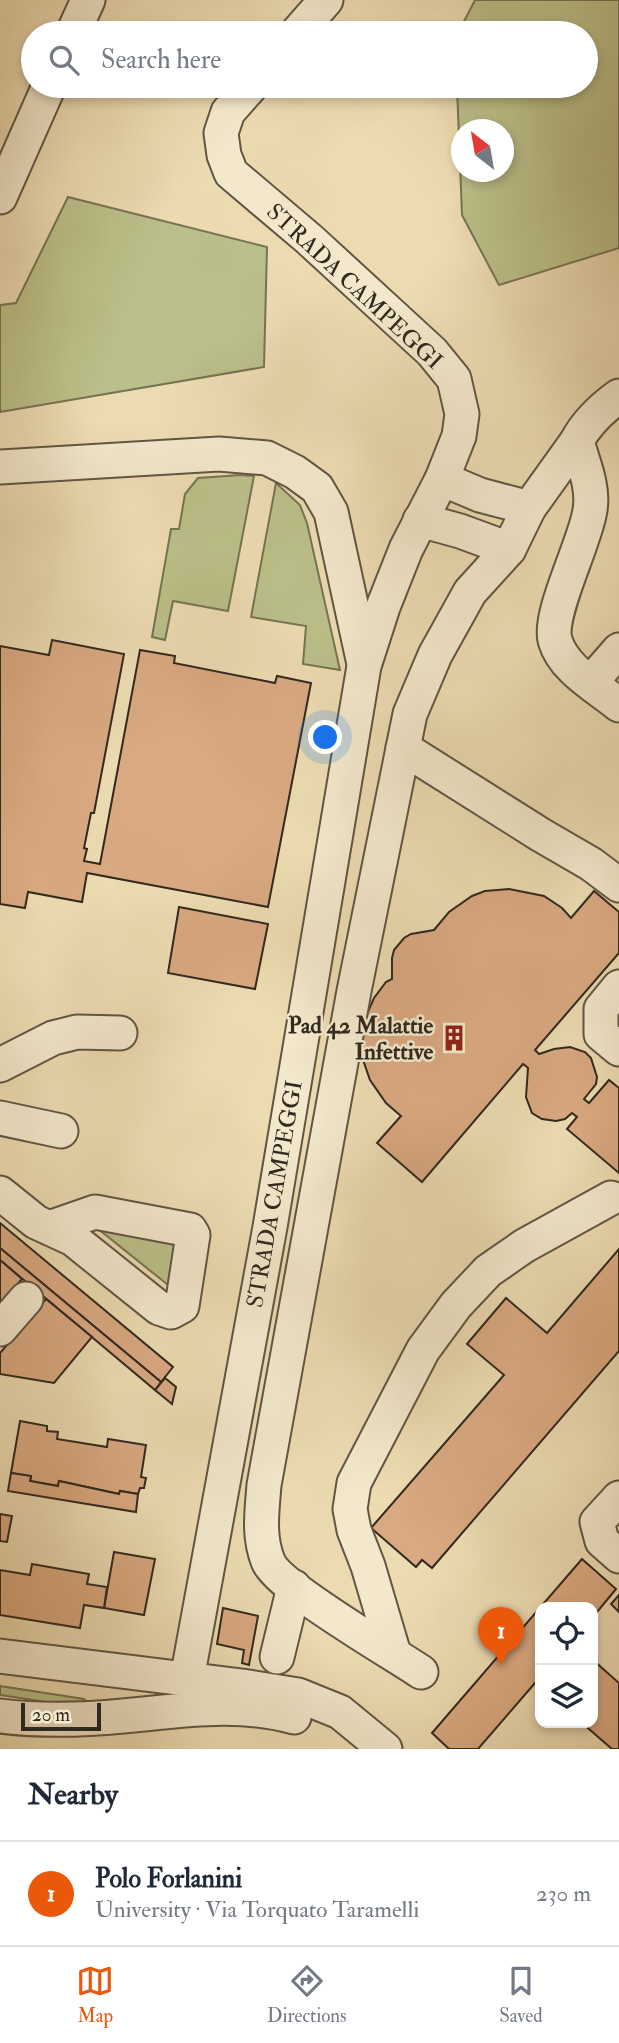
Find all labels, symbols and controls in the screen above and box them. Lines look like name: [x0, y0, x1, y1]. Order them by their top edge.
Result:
search box: [21, 21, 598, 98]
icon: search: [45, 41, 83, 79]
text: Search here: [101, 44, 221, 76]
north arrow: [451, 119, 514, 182]
street label: STRADA CAMPEGGI: [260, 197, 449, 376]
your location: [308, 720, 342, 754]
place label: Pad 42 Malattie Infettive: [288, 1011, 433, 1066]
building icon: Pad 42 Malattie Infettive: [439, 1023, 469, 1053]
street label: STRADA CAMPEGGI: [240, 1078, 309, 1310]
map controls: [535, 1602, 598, 1728]
button: locate: [535, 1602, 598, 1665]
pin: 1: [478, 1607, 524, 1665]
button: layers: [535, 1665, 598, 1728]
scale bar: [21, 1700, 102, 1732]
text: 20 m: [32, 1703, 70, 1727]
text: Nearby: [28, 1776, 118, 1813]
text: Polo Forlanini: [95, 1863, 242, 1895]
text: 1: [47, 1879, 55, 1908]
text: 230 m: [536, 1879, 591, 1908]
text: University · Via Torquato Taramelli: [95, 1895, 419, 1924]
tab: Map: [76, 1962, 114, 2028]
tab: Directions: [267, 1962, 347, 2028]
tab: Saved: [499, 1962, 543, 2028]

